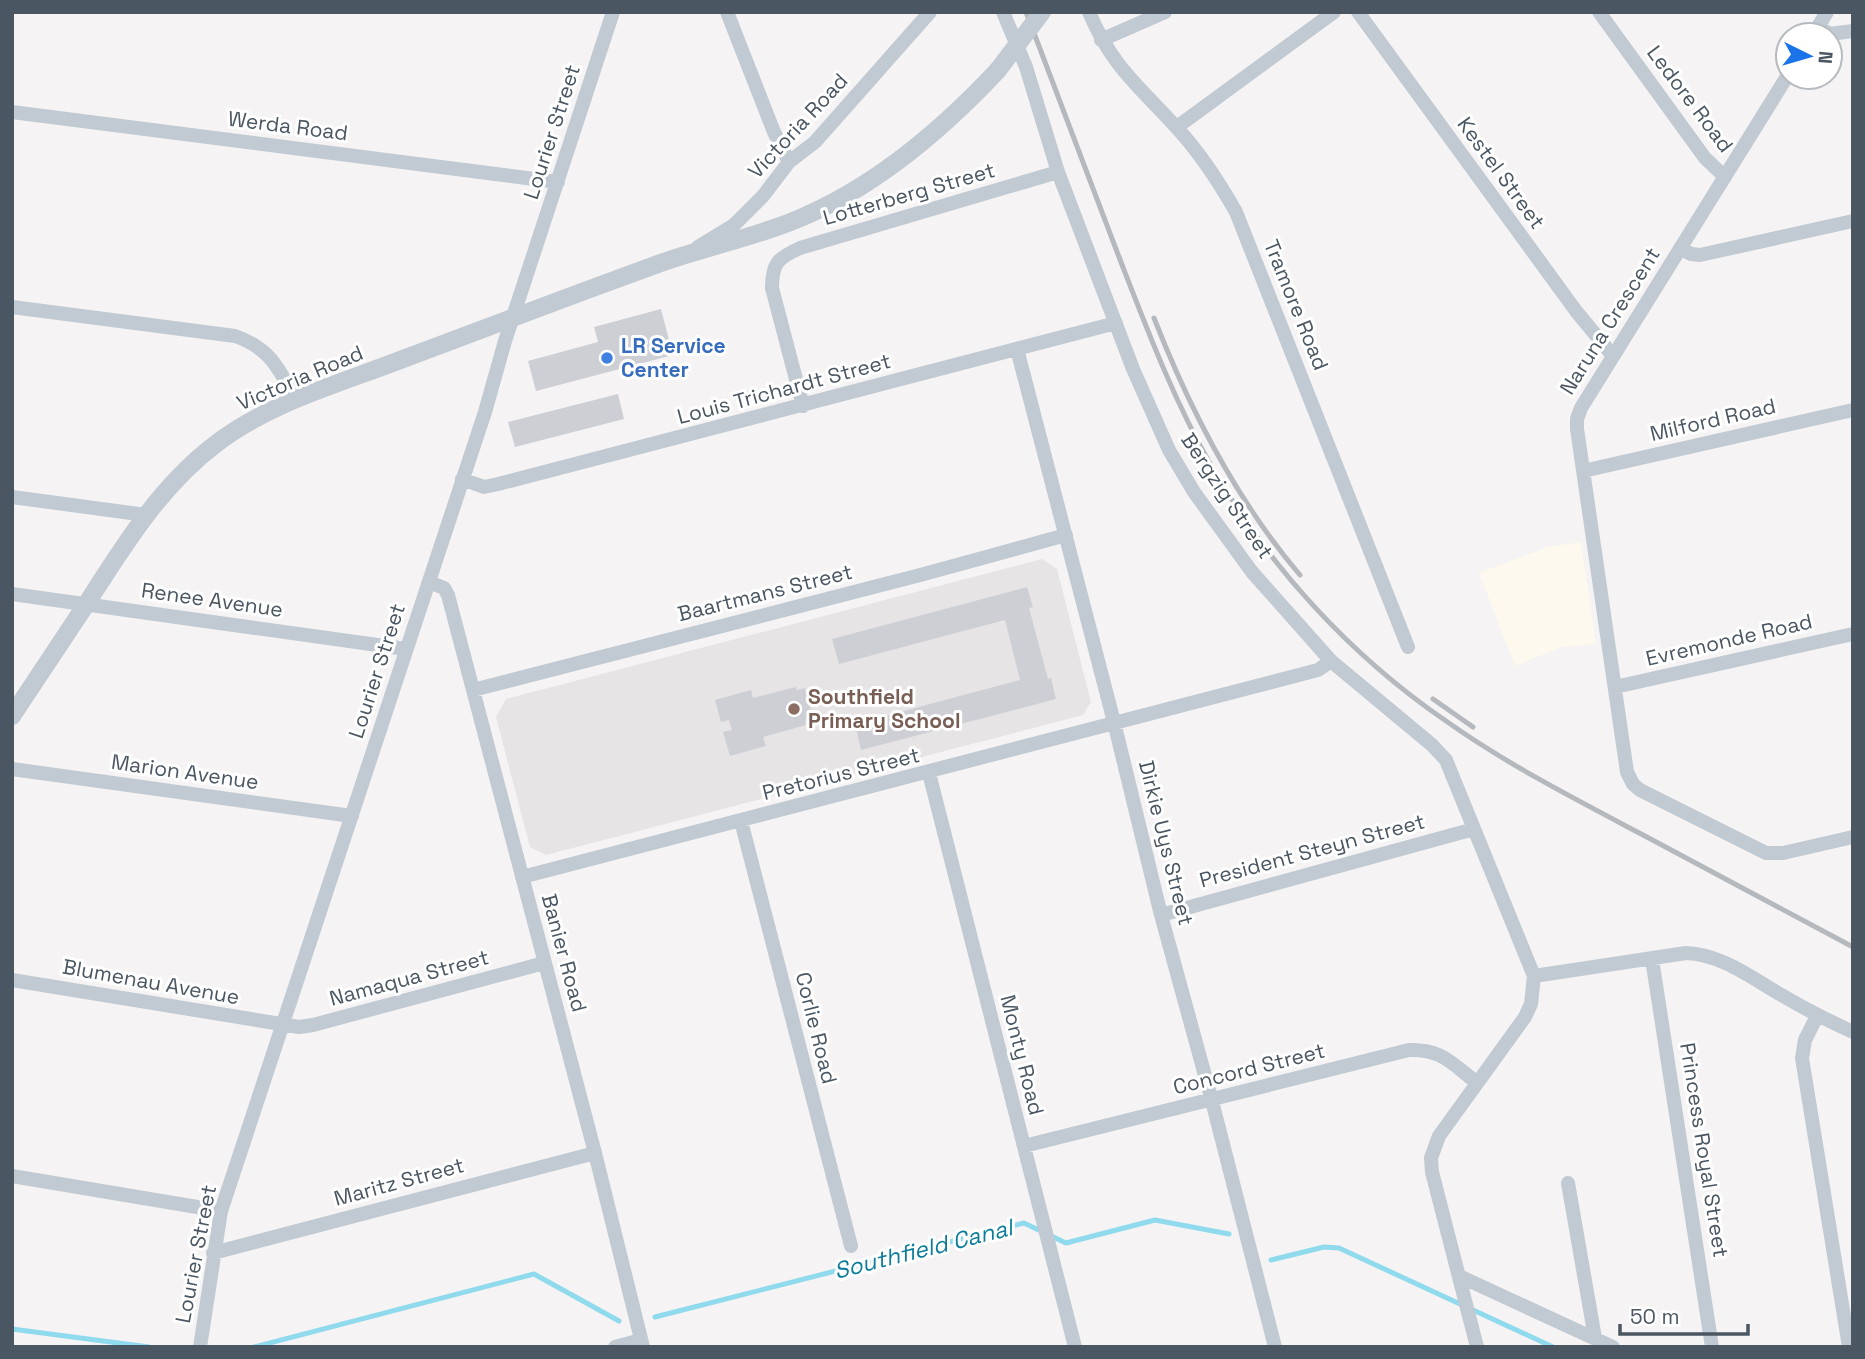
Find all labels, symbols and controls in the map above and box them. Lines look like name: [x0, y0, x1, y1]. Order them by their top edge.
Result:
north arrow: [1774, 21, 1844, 91]
street label: Ledore Road: [1641, 40, 1739, 158]
text: N: [1812, 50, 1838, 65]
street label: Lourier Street: [517, 61, 586, 203]
street label: Victoria Road: [742, 67, 853, 184]
street label: Werda Road: [227, 105, 350, 146]
street label: Kestel Street: [1452, 111, 1551, 234]
street label: Lotterberg Street: [820, 156, 998, 231]
street label: Tramore Road: [1258, 236, 1335, 374]
street label: Naruna Crescent: [1553, 242, 1666, 400]
place label: LR Service Center: [621, 332, 726, 383]
street label: Victoria Road: [233, 339, 367, 416]
street label: Louis Trichardt Street: [674, 347, 894, 430]
marker: LR Service Center: [599, 350, 615, 366]
street label: Milford Road: [1647, 392, 1778, 447]
street label: Bergzig Street: [1175, 427, 1280, 564]
street label: Baartmans Street: [675, 558, 855, 627]
street label: Renee Avenue: [140, 576, 285, 623]
street label: Lourier Street: [342, 600, 411, 742]
street label: Evremonde Road: [1643, 607, 1815, 672]
place label: Southfield Primary School: [808, 683, 961, 734]
marker: Southfield Primary School: [786, 701, 802, 717]
street label: Pretorius Street: [760, 741, 922, 806]
street label: Marion Avenue: [110, 748, 260, 795]
street label: Dirkie Uys Street: [1133, 758, 1200, 928]
street label: President Steyn Street: [1196, 807, 1428, 894]
street label: Banier Road: [536, 891, 593, 1015]
street label: Namaqua Street: [326, 943, 492, 1012]
street label: Blumenau Avenue: [61, 953, 242, 1010]
street label: Corlie Road: [790, 969, 843, 1086]
street label: Monty Road: [994, 992, 1050, 1118]
street label: Concord Street: [1170, 1037, 1328, 1100]
street label: Princess Royal Street: [1674, 1041, 1735, 1259]
street label: Maritz Street: [331, 1151, 467, 1212]
street label: Lourier Street: [169, 1183, 222, 1325]
water label: Southfield Canal: [831, 1212, 1018, 1286]
scale bar: [1620, 1292, 1748, 1336]
text: 50 m: [1630, 1303, 1680, 1330]

